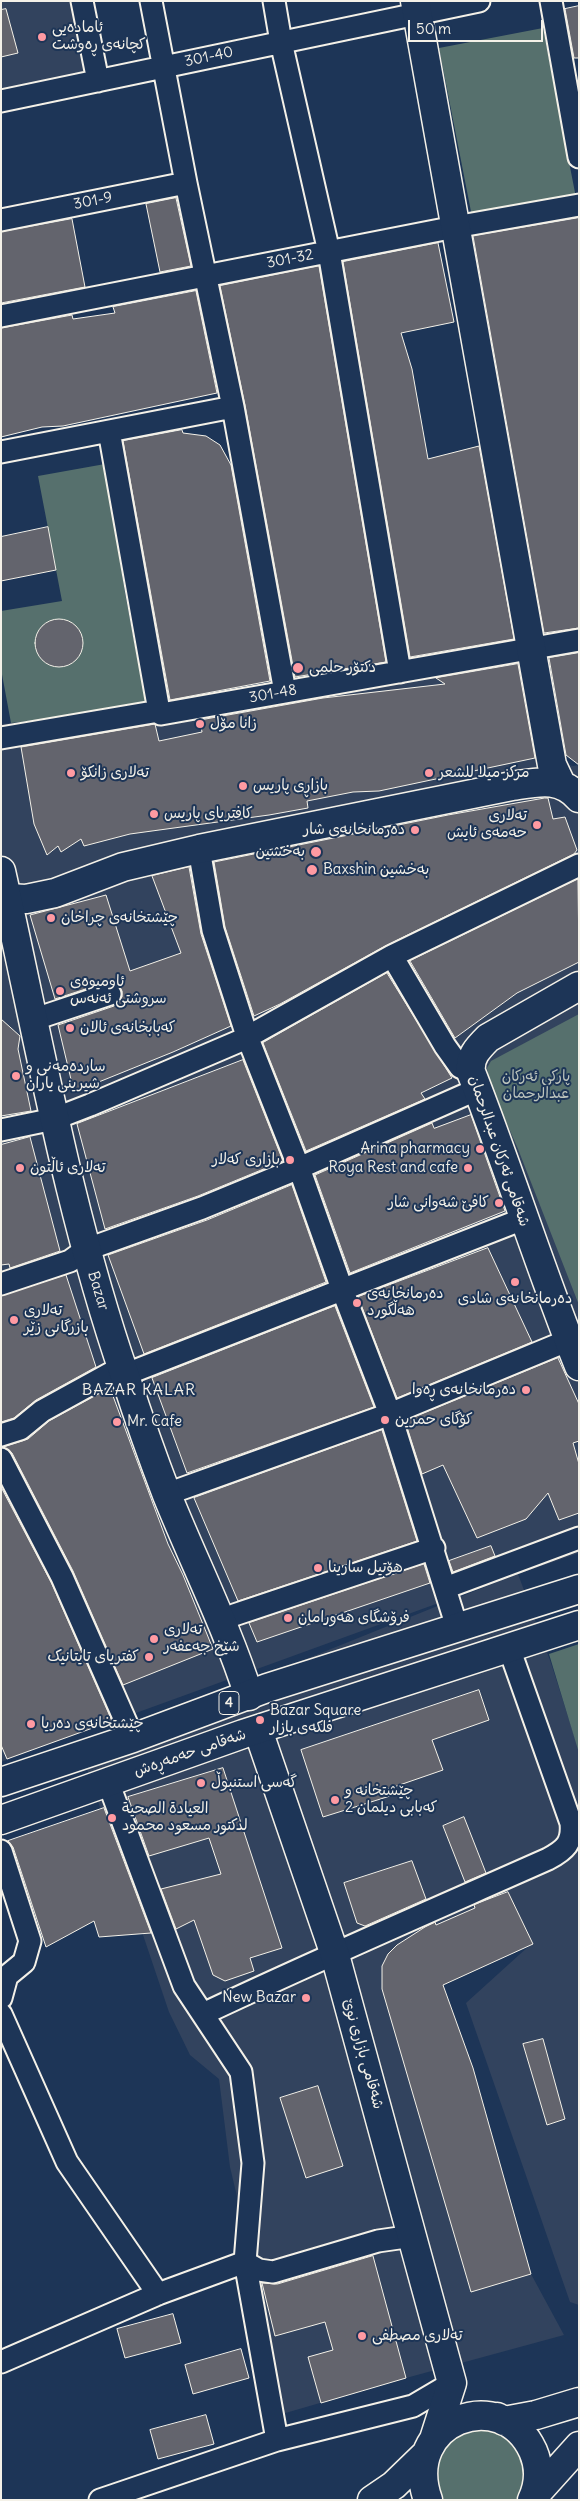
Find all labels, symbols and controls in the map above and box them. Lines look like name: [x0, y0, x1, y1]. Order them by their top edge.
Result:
scale bar: [410, 10, 545, 42]
place label: ئامادەیی کچانەی ڕەوشت: [52, 19, 146, 54]
text: 50 m: [416, 19, 451, 38]
marker: ئامادەیی کچانەی ڕەوشت: [36, 31, 48, 43]
street label: 301-40: [183, 43, 235, 71]
street label: 301-9: [72, 188, 114, 214]
street label: 301-32: [265, 246, 315, 272]
place label: دکتۆر حلمی: [309, 659, 376, 677]
marker: دکتۆر حلمی: [291, 661, 305, 675]
street label: 301-48: [248, 681, 298, 707]
place label: زانا مۆل: [210, 715, 257, 733]
marker: زانا مۆل: [194, 718, 206, 730]
place label: تەلاری زانکۆ: [81, 764, 149, 782]
place label: مركز ميلا للشعر: [439, 764, 529, 782]
marker: تەلاری زانکۆ: [65, 767, 77, 779]
marker: مركز ميلا للشعر: [423, 767, 435, 779]
place label: بازاڕی پاریس: [253, 777, 328, 795]
marker: بازاڕی پاریس: [237, 780, 249, 792]
place label: کافتریای پاریس: [164, 805, 253, 823]
place label: تەلاری حەمەی ئایش: [447, 807, 527, 842]
marker: کافتریای پاریس: [148, 808, 160, 820]
marker: تەلاری حەمەی ئایش: [531, 819, 543, 831]
place label: دەرمانخانەی شار: [304, 821, 405, 839]
marker: دەرمانخانەی شار: [409, 824, 421, 836]
place label: بەخشین: [256, 843, 305, 861]
marker: بەخشین: [309, 845, 323, 859]
place label: Baxshin بەخشین: [323, 861, 429, 879]
marker: Baxshin بەخشین: [305, 863, 319, 877]
place label: چێشتخانەی چراخان: [61, 909, 178, 927]
marker: چێشتخانەی چراخان: [45, 912, 57, 924]
place label: ئاومیوەی سروشتی ئەنەس: [70, 973, 167, 1008]
marker: ئاومیوەی سروشتی ئەنەس: [54, 985, 66, 997]
place label: کەبابخانەی ئالان: [80, 1019, 175, 1037]
marker: کەبابخانەی ئالان: [64, 1022, 76, 1034]
place label: ساردەمەنی و شیرینی یاران: [26, 1058, 106, 1093]
park label: پارکی ئەرکان عبدالرحمان: [502, 1068, 570, 1103]
marker: ساردەمەنی و شیرینی یاران: [10, 1070, 22, 1082]
street label: شەقامی ئەرکان عبدالرحمان: [465, 1073, 533, 1229]
place label: Arina pharmacy: [360, 1140, 470, 1158]
marker: Arina pharmacy: [474, 1143, 486, 1155]
place label: بازاری کەلار: [212, 1151, 280, 1169]
marker: بازاری کەلار: [284, 1154, 296, 1166]
place label: تەلاری ئاڵتون: [30, 1159, 106, 1177]
place label: Roya Rest and cafe: [328, 1159, 458, 1177]
marker: تەلاری ئاڵتون: [14, 1162, 26, 1174]
marker: Roya Rest and cafe: [462, 1162, 474, 1174]
place label: کافێ شەوانی شار: [388, 1194, 489, 1212]
marker: کافێ شەوانی شار: [493, 1197, 505, 1209]
street label: Bazar: [84, 1269, 112, 1313]
marker: دەرمانخانەی شادی: [509, 1276, 521, 1288]
place label: دەرمانخانەی هەڵگورد: [367, 1285, 443, 1320]
place label: دەرمانخانەی شادی: [458, 1290, 572, 1308]
marker: دەرمانخانەی هەڵگورد: [351, 1297, 363, 1309]
place label: تەلاری بازرگانی زێر: [24, 1302, 89, 1337]
marker: تەلاری بازرگانی زێر: [8, 1314, 20, 1326]
district label: BAZAR KALAR: [80, 1380, 198, 1400]
place label: دەرمانخانەی ڕەوا: [412, 1381, 516, 1399]
marker: دەرمانخانەی ڕەوا: [520, 1384, 532, 1396]
place label: کۆگای حمرین: [395, 1411, 473, 1429]
place label: Mr. Cafe: [127, 1413, 182, 1431]
marker: کۆگای حمرین: [379, 1414, 391, 1426]
marker: Mr. Cafe: [111, 1416, 123, 1428]
place label: هۆتیل سارینا: [328, 1559, 403, 1577]
marker: هۆتیل سارینا: [312, 1562, 324, 1574]
place label: فرۆشگای هەورامان: [298, 1609, 410, 1627]
marker: فرۆشگای هەورامان: [282, 1612, 294, 1624]
place label: تەلاری شێخ جەعفەر: [164, 1621, 240, 1656]
marker: تەلاری شێخ جەعفەر: [148, 1633, 160, 1645]
place label: کفتریای تایتانیک: [47, 1648, 139, 1666]
marker: کفتریای تایتانیک: [143, 1651, 155, 1663]
road number: 4: [219, 1692, 239, 1715]
place label: Bazar Square فلکەی بازار: [270, 1702, 361, 1737]
marker: Bazar Square فلکەی بازار: [254, 1714, 266, 1726]
place label: چێشتخانەی دەریا: [41, 1715, 144, 1733]
marker: چێشتخانەی دەریا: [25, 1718, 37, 1730]
street label: شەقامی حەمەڕەش: [131, 1725, 249, 1781]
place label: گەسی استنبوڵ: [211, 1774, 297, 1792]
marker: گەسی استنبوڵ: [195, 1777, 207, 1789]
place label: چێشتخانە و کەبابی دیلمان 2: [345, 1782, 437, 1817]
marker: چێشتخانە و کەبابی دیلمان 2: [329, 1794, 341, 1806]
place label: العيادة الصحية لدكتور مسعود محمود: [122, 1800, 248, 1835]
marker: العيادة الصحية لدكتور مسعود محمود: [106, 1812, 118, 1824]
place label: New Bazar: [222, 1989, 296, 2007]
marker: New Bazar: [300, 1992, 312, 2004]
street label: شەقامی بازاری نوێ: [339, 1997, 387, 2111]
place label: تەلاری مصطفی: [372, 2327, 463, 2345]
marker: تەلاری مصطفی: [356, 2330, 368, 2342]

